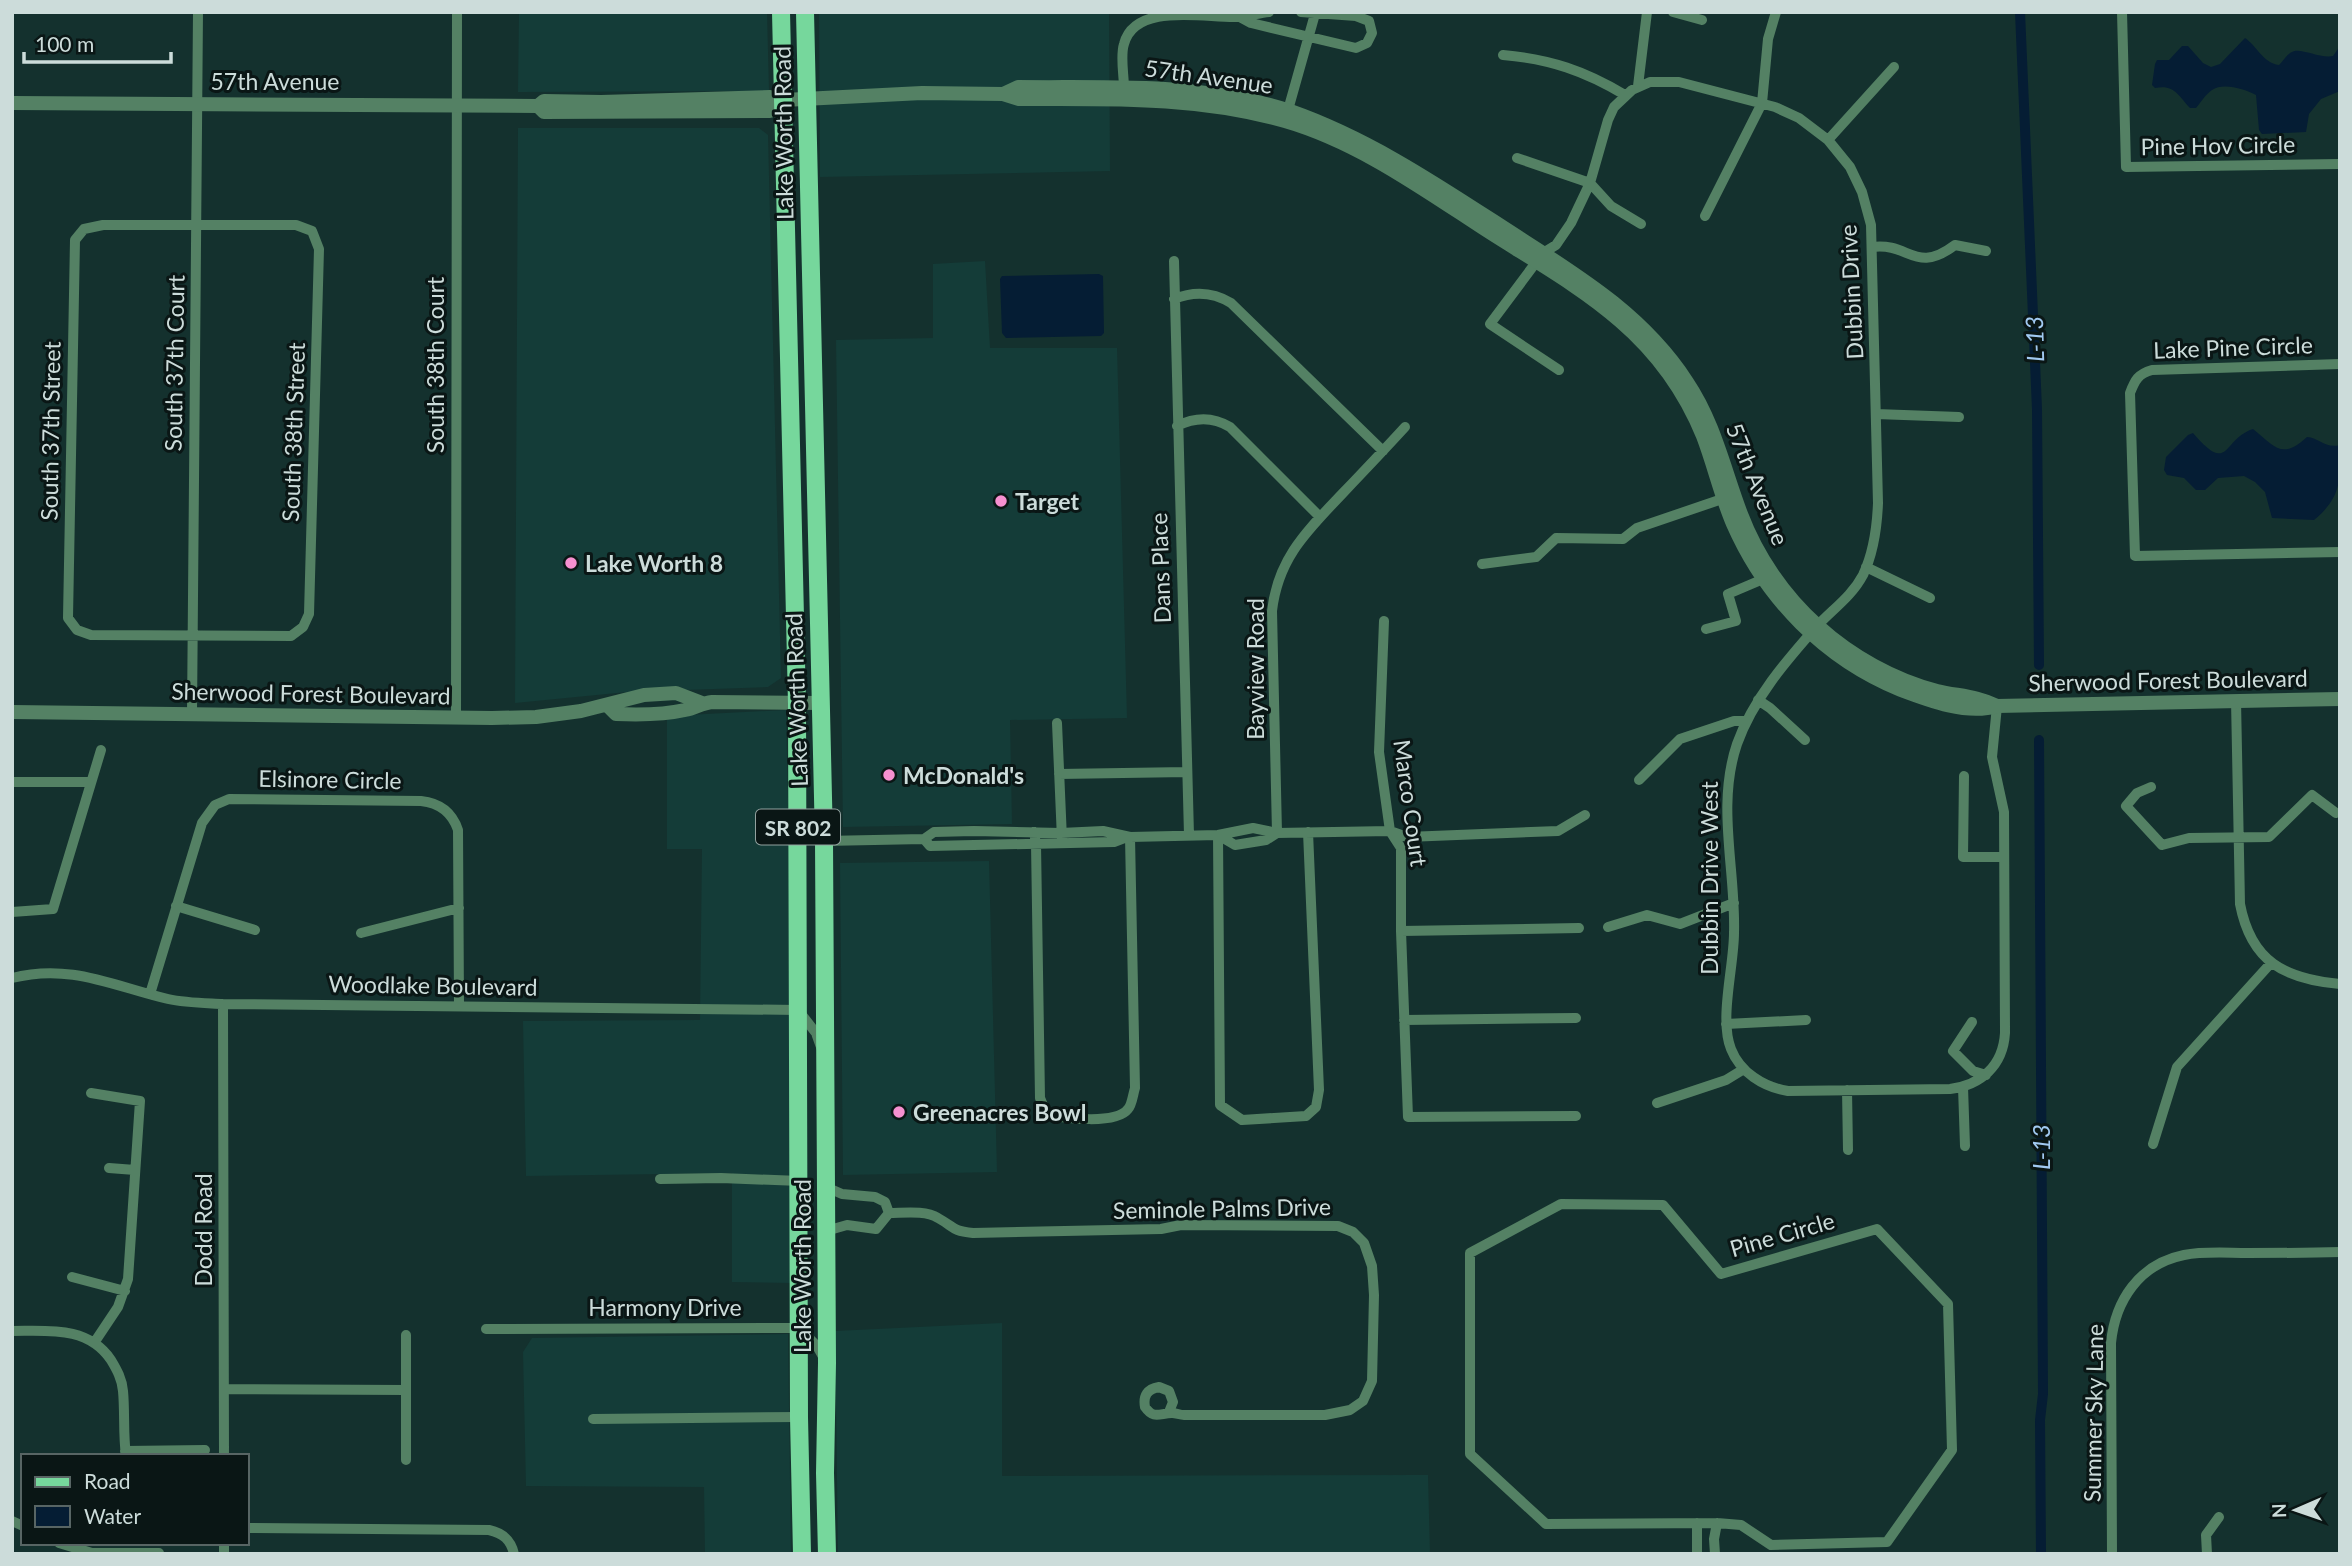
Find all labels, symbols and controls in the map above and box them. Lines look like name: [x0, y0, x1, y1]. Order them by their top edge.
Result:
scale bar: [24, 21, 172, 65]
text: 100 m: [35, 31, 94, 56]
street label: Lake Worth Road: [767, 46, 799, 220]
street label: 57th Avenue: [1143, 53, 1275, 99]
street label: 57th Avenue: [210, 67, 340, 95]
street label: Pine Hov Circle: [2140, 130, 2296, 160]
street label: Dubbin Drive: [1833, 224, 1869, 360]
street label: South 37th Court: [158, 274, 190, 451]
street label: South 38th Court: [421, 276, 449, 453]
water label: L-13: [2019, 316, 2049, 362]
street label: Lake Pine Circle: [2153, 330, 2313, 364]
street label: South 37th Street: [34, 340, 66, 521]
street label: South 38th Street: [276, 341, 310, 522]
street label: 57th Avenue: [1721, 419, 1795, 549]
place label: Target: [1015, 487, 1079, 515]
marker: Target: [993, 493, 1009, 509]
street label: Dans Place: [1144, 512, 1176, 624]
place label: Lake Worth 8: [585, 549, 723, 577]
marker: Lake Worth 8: [563, 555, 579, 571]
street label: Bayview Road: [1241, 598, 1269, 740]
street label: Lake Worth Road: [779, 613, 813, 787]
street label: Sherwood Forest Boulevard: [2028, 664, 2308, 696]
street label: Sherwood Forest Boulevard: [171, 677, 451, 709]
street label: Marco Court: [1388, 738, 1434, 869]
place label: McDonald's: [903, 761, 1024, 789]
street label: Elsinore Circle: [258, 764, 402, 794]
marker: McDonald's: [881, 767, 897, 783]
street label: Dubbin Drive West: [1695, 781, 1723, 975]
road number: SR 802: [756, 810, 840, 844]
street label: Woodlake Boulevard: [328, 969, 538, 1001]
place label: Greenacres Bowl: [913, 1098, 1086, 1126]
marker: Greenacres Bowl: [891, 1104, 907, 1120]
water label: L-13: [2026, 1124, 2055, 1170]
street label: Dodd Road: [189, 1173, 217, 1287]
street label: Lake Worth Road: [788, 1179, 816, 1353]
street label: Seminole Palms Drive: [1113, 1192, 1331, 1224]
street label: Pine Circle: [1726, 1206, 1838, 1262]
street label: Harmony Drive: [588, 1293, 742, 1321]
street label: Summer Sky Lane: [2077, 1324, 2109, 1502]
legend: [21, 1454, 248, 1545]
text: Road: [84, 1468, 131, 1493]
north arrow: [2261, 1475, 2331, 1545]
text: Water: [84, 1503, 141, 1528]
text: N: [2267, 1503, 2290, 1518]

